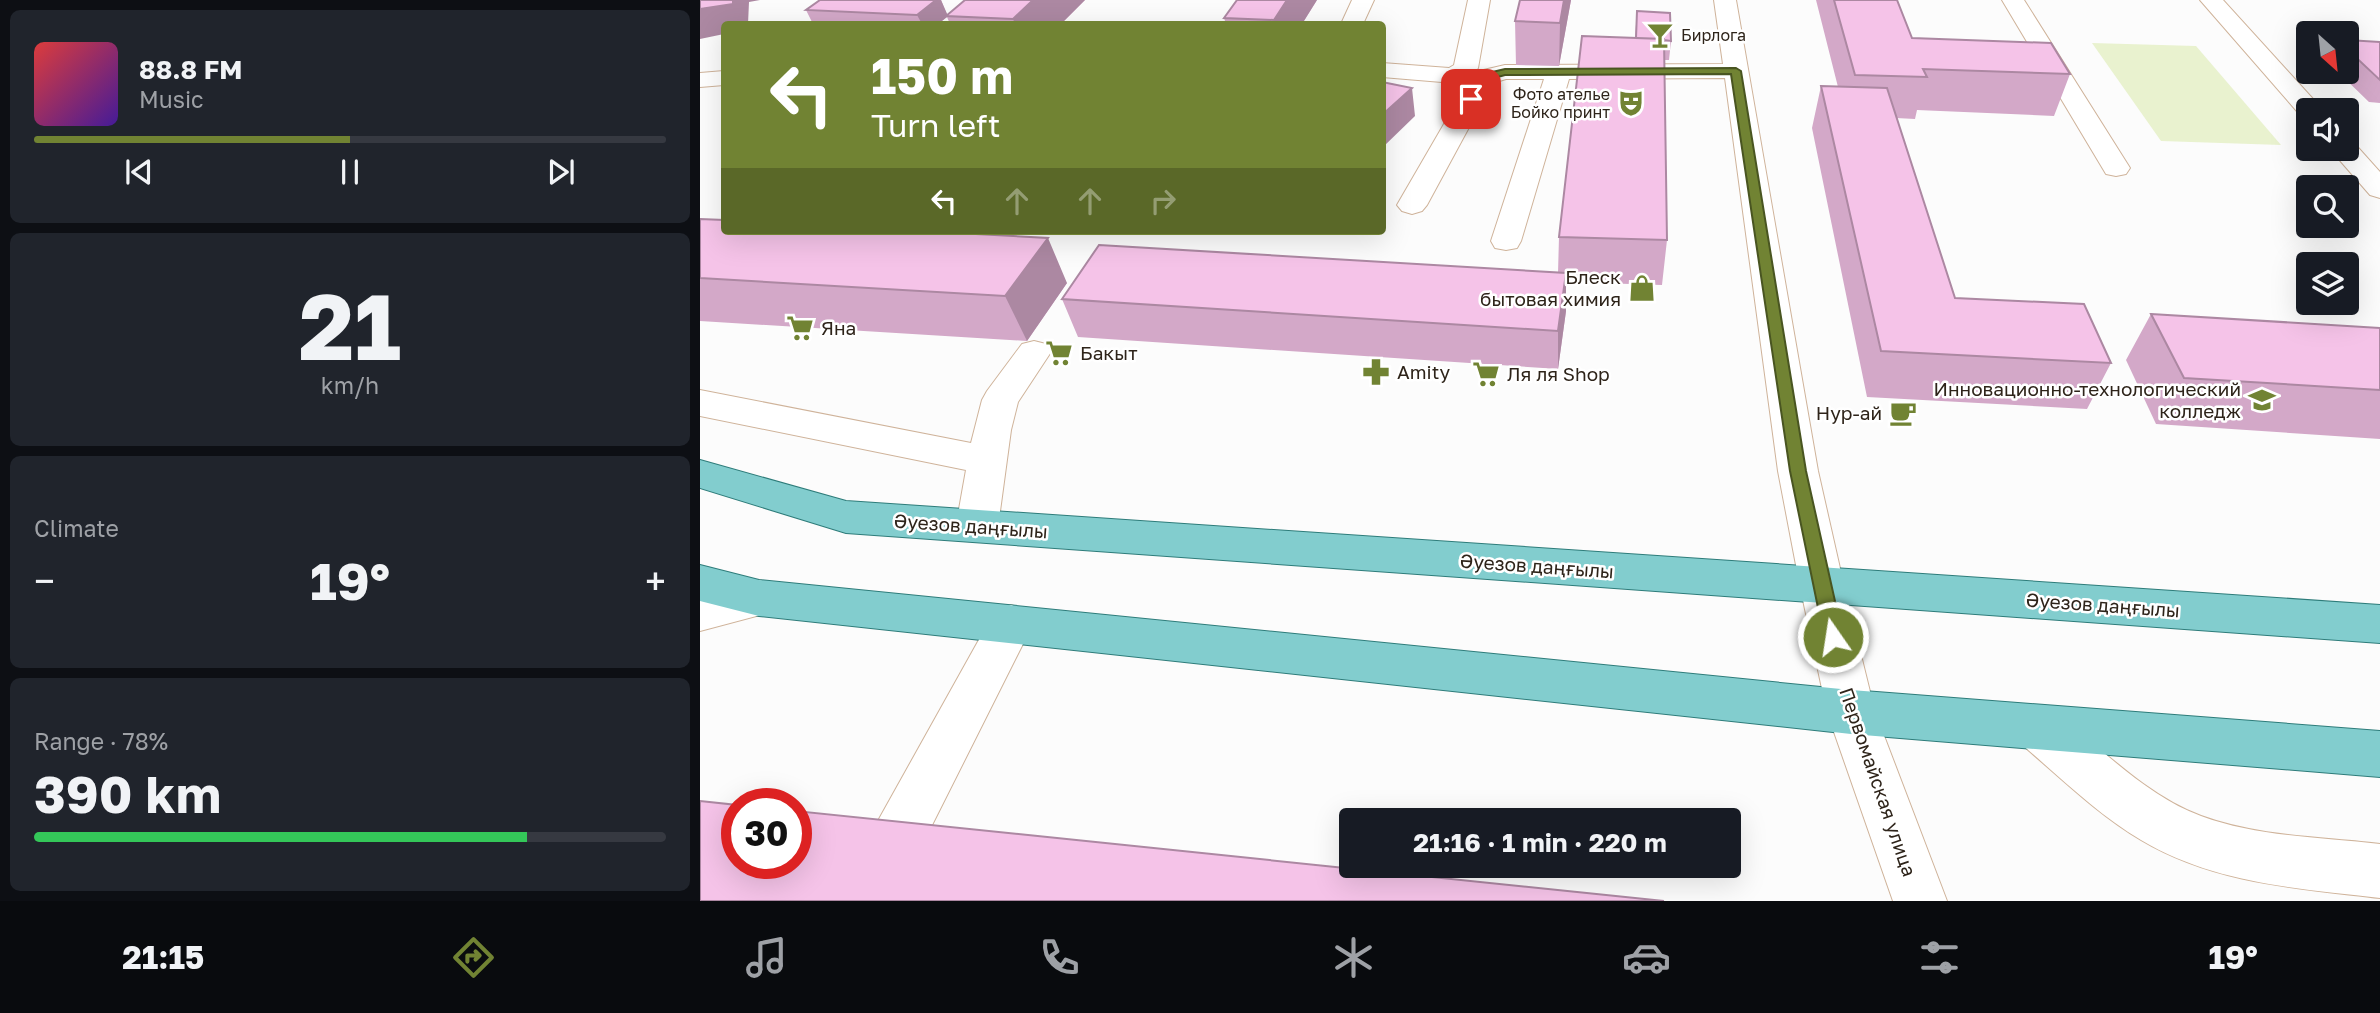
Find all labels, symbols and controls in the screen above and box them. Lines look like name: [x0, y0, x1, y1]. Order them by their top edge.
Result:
bar icon: Бирлога: [1645, 20, 1675, 50]
north arrow: [2296, 21, 2359, 84]
map controls: [2296, 21, 2359, 315]
place label: Бирлога: [1681, 25, 1746, 45]
text: 150 m: [871, 46, 1013, 105]
icon: left: [756, 49, 847, 140]
text: 88.8 FM: [139, 54, 242, 85]
pin: [1441, 69, 1501, 129]
icon: arrive: [1452, 80, 1490, 118]
place label: Фото ателье Бойко принт: [1511, 84, 1610, 122]
text: Music: [139, 85, 204, 113]
theatre icon: Фото ателье Бойко принт: [1616, 88, 1646, 118]
button: sound: [2296, 98, 2359, 161]
text: Turn left: [871, 106, 1000, 144]
icon: previous: [120, 153, 158, 191]
icon: pause: [331, 153, 369, 191]
icon: next: [542, 153, 580, 191]
button: search: [2296, 175, 2359, 238]
icon: left: [925, 182, 963, 220]
icon: ahead: [998, 182, 1036, 220]
icon: ahead: [1071, 182, 1109, 220]
icon: right: [1144, 182, 1182, 220]
button: layers: [2296, 252, 2359, 315]
place label: Блеск бытовая химия: [1480, 265, 1621, 310]
text: 21: [299, 271, 401, 380]
shop icon: Блеск бытовая химия: [1627, 273, 1657, 303]
supermarket icon: Яна: [785, 313, 815, 343]
place label: Яна: [821, 316, 856, 339]
supermarket icon: Бакыт: [1044, 338, 1074, 368]
place label: Бакыт: [1080, 341, 1137, 364]
pharmacy icon: Amity: [1361, 357, 1391, 387]
supermarket icon: Ля ля Shop: [1471, 359, 1501, 389]
place label: Amity: [1397, 360, 1451, 383]
place label: Ля ля Shop: [1507, 362, 1610, 385]
text: km/h: [321, 371, 379, 399]
place label: Инновационно-технологический колледж: [1934, 377, 2241, 422]
school or university icon: Инновационно-технологический колледж: [2247, 385, 2277, 415]
cafe icon: Нур-ай: [1888, 398, 1918, 428]
place label: Нур-ай: [1816, 401, 1882, 424]
street label: Әуезов даңғылы: [893, 509, 1049, 542]
text: Climate: [34, 514, 119, 542]
text: 19°: [310, 549, 390, 611]
street label: Әуезов даңғылы: [1459, 549, 1615, 582]
text: −: [34, 558, 55, 603]
text: +: [645, 558, 666, 603]
street label: Әуезов даңғылы: [2025, 588, 2181, 621]
position arrow: [1796, 600, 1870, 674]
street label: Первомайская улица: [1835, 684, 1922, 879]
text: Range · 78%: [34, 727, 168, 755]
text: 390 km: [34, 762, 221, 824]
speed limit sign: 30: [721, 788, 812, 879]
text: 21:16 · 1 min · 220 m: [1413, 827, 1667, 858]
icon: directions: [449, 933, 498, 982]
icon: music: [742, 933, 791, 982]
icon: phone: [1035, 933, 1084, 982]
icon: climate: [1329, 933, 1378, 982]
icon: car: [1622, 933, 1671, 982]
icon: filters: [1915, 933, 1964, 982]
text: 21:15: [122, 938, 204, 976]
text: 19°: [2208, 938, 2258, 976]

